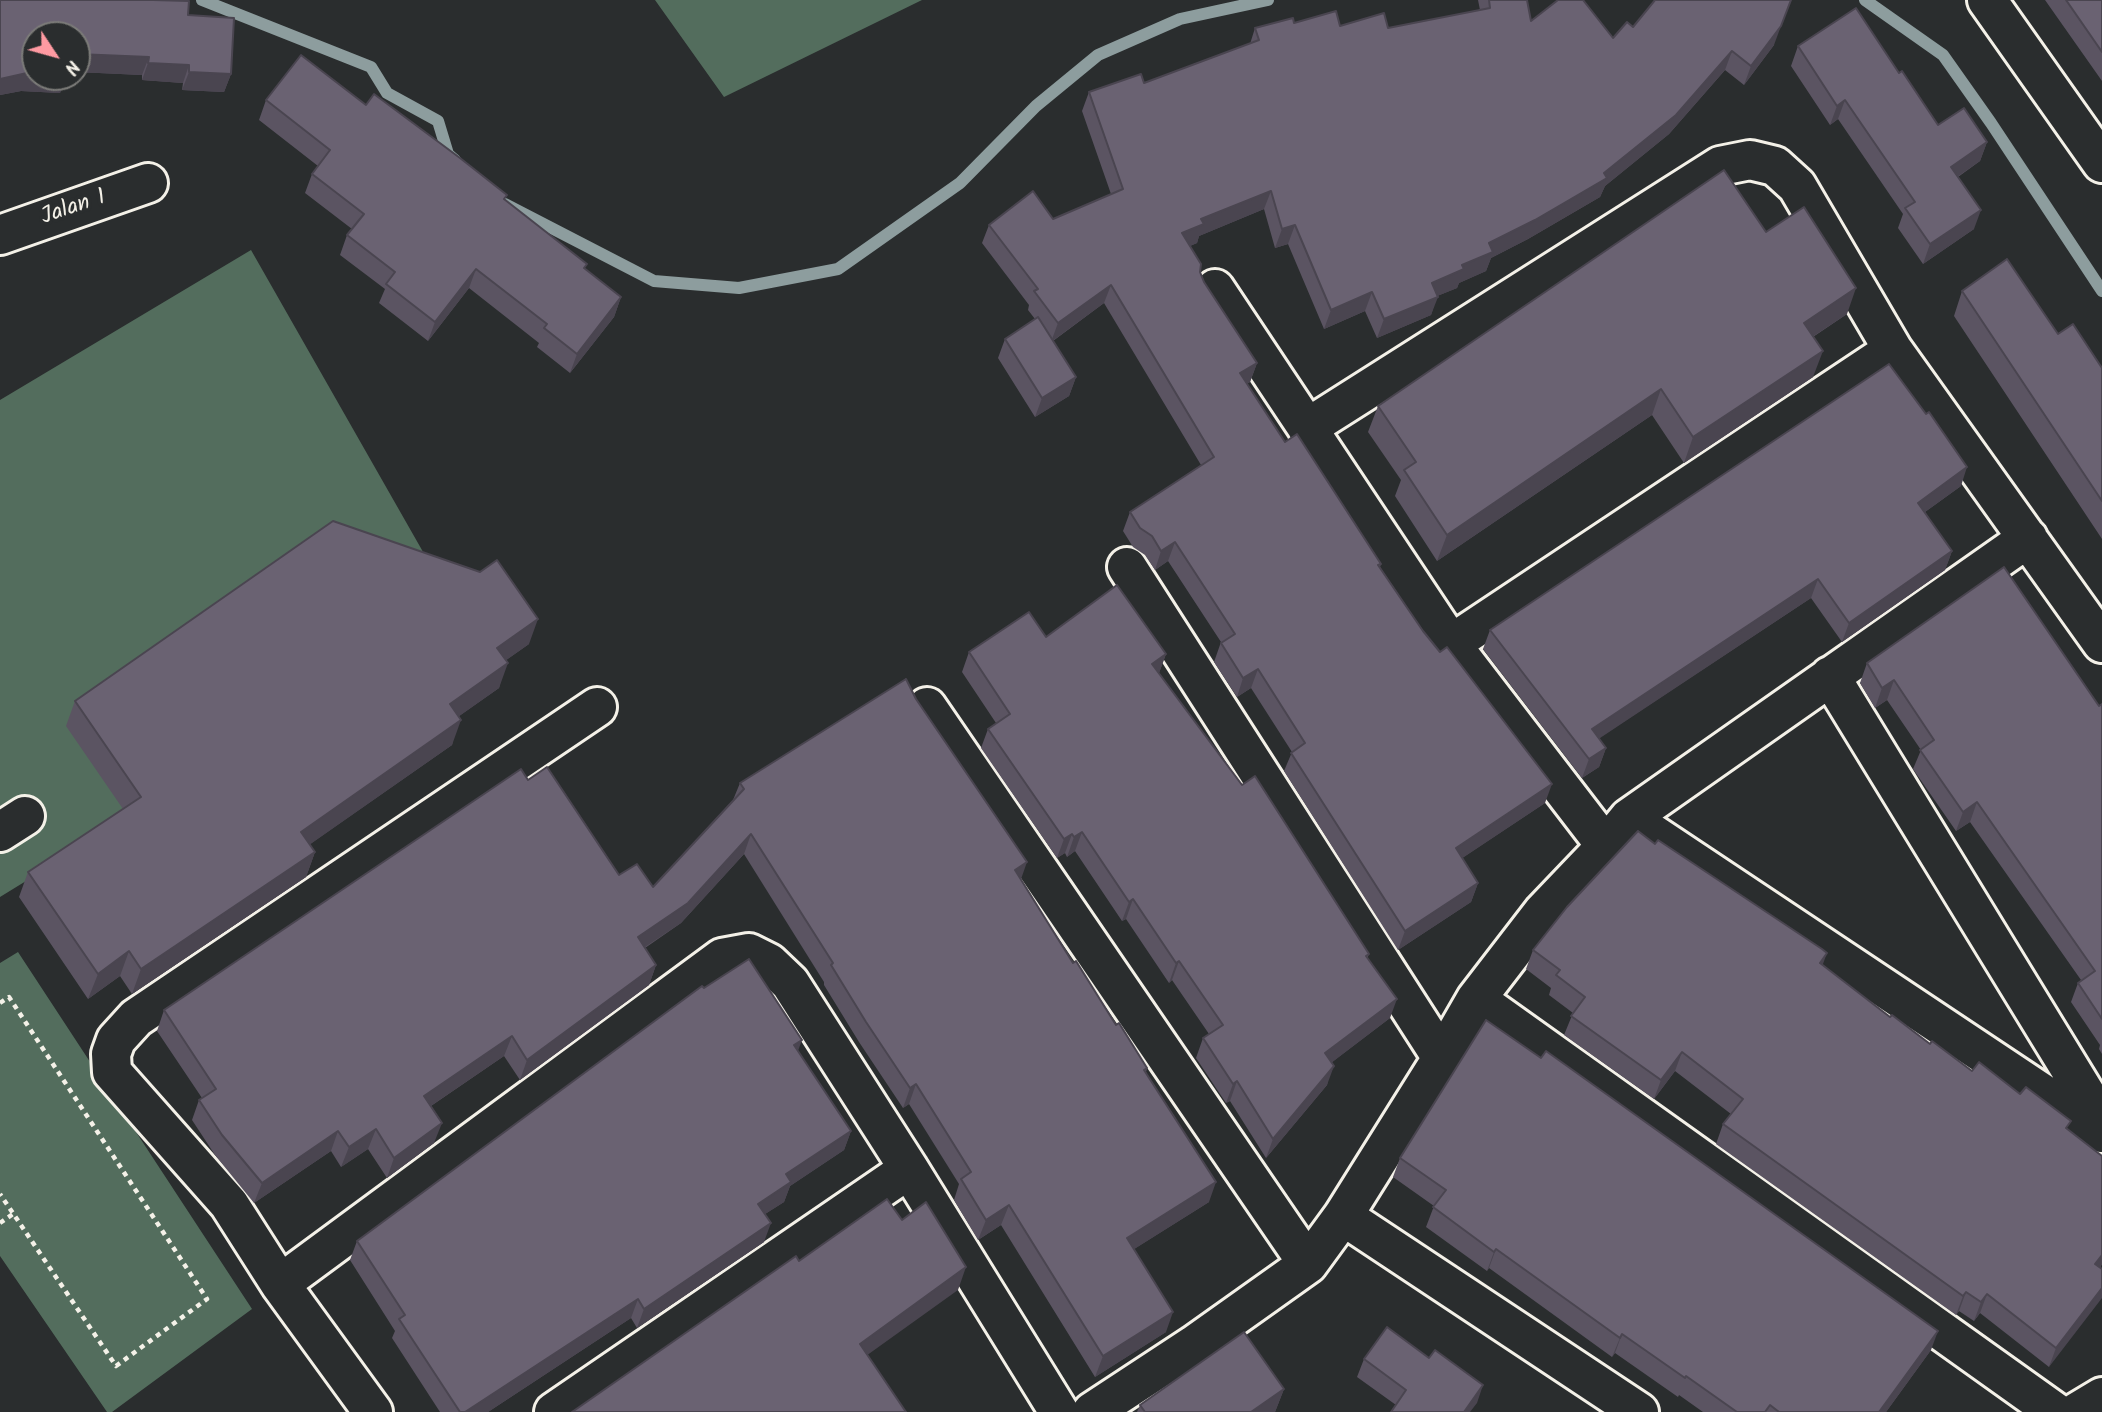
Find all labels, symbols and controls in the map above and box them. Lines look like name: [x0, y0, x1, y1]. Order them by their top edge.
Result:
north arrow: [21, 21, 91, 91]
text: N: [56, 53, 87, 81]
street label: Jalan 1: [38, 185, 110, 233]

